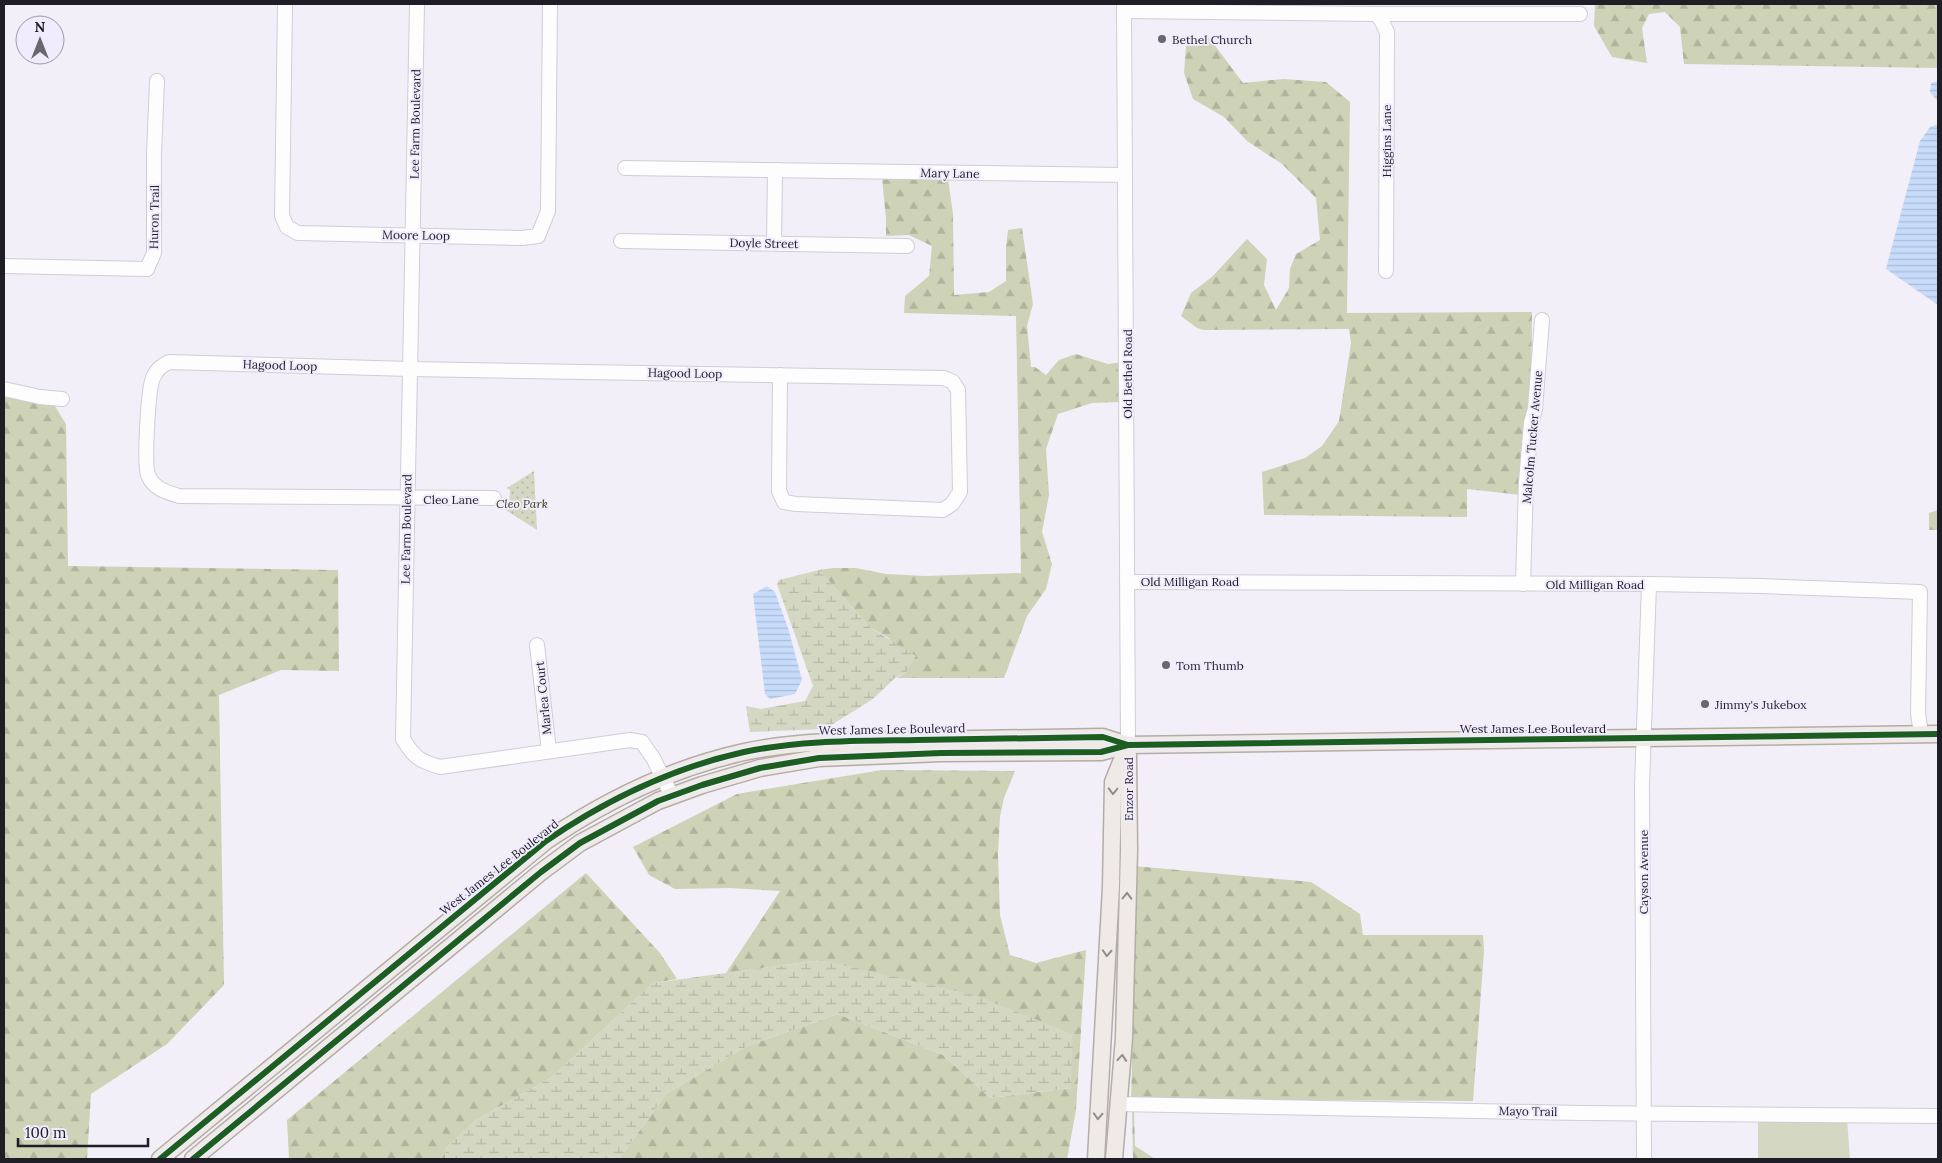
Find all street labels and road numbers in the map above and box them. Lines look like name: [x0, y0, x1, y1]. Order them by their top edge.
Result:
street label: Lee Farm Boulevard: [407, 69, 423, 179]
street label: Higgins Lane: [1379, 104, 1394, 177]
street label: Mary Lane: [920, 165, 980, 181]
street label: Huron Trail: [146, 185, 162, 249]
street label: Moore Loop: [382, 227, 450, 243]
street label: Doyle Street: [729, 235, 799, 251]
street label: Old Bethel Road: [1120, 329, 1135, 419]
street label: Hagood Loop: [242, 356, 318, 374]
street label: Hagood Loop: [648, 365, 722, 381]
street label: Malcolm Tucker Avenue: [1519, 369, 1545, 504]
street label: Lee Farm Boulevard: [398, 474, 414, 584]
street label: Cleo Lane: [423, 492, 479, 507]
street label: Old Milligan Road: [1141, 574, 1239, 589]
street label: Old Milligan Road: [1546, 577, 1644, 592]
street label: Marlea Court: [532, 660, 554, 736]
street label: West James Lee Boulevard: [819, 720, 965, 738]
street label: West James Lee Boulevard: [1460, 721, 1606, 736]
street label: Enzor Road: [1121, 757, 1136, 821]
street label: West James Lee Boulevard: [437, 816, 561, 918]
street label: Cayson Avenue: [1636, 829, 1651, 914]
street label: Mayo Trail: [1498, 1103, 1558, 1119]

